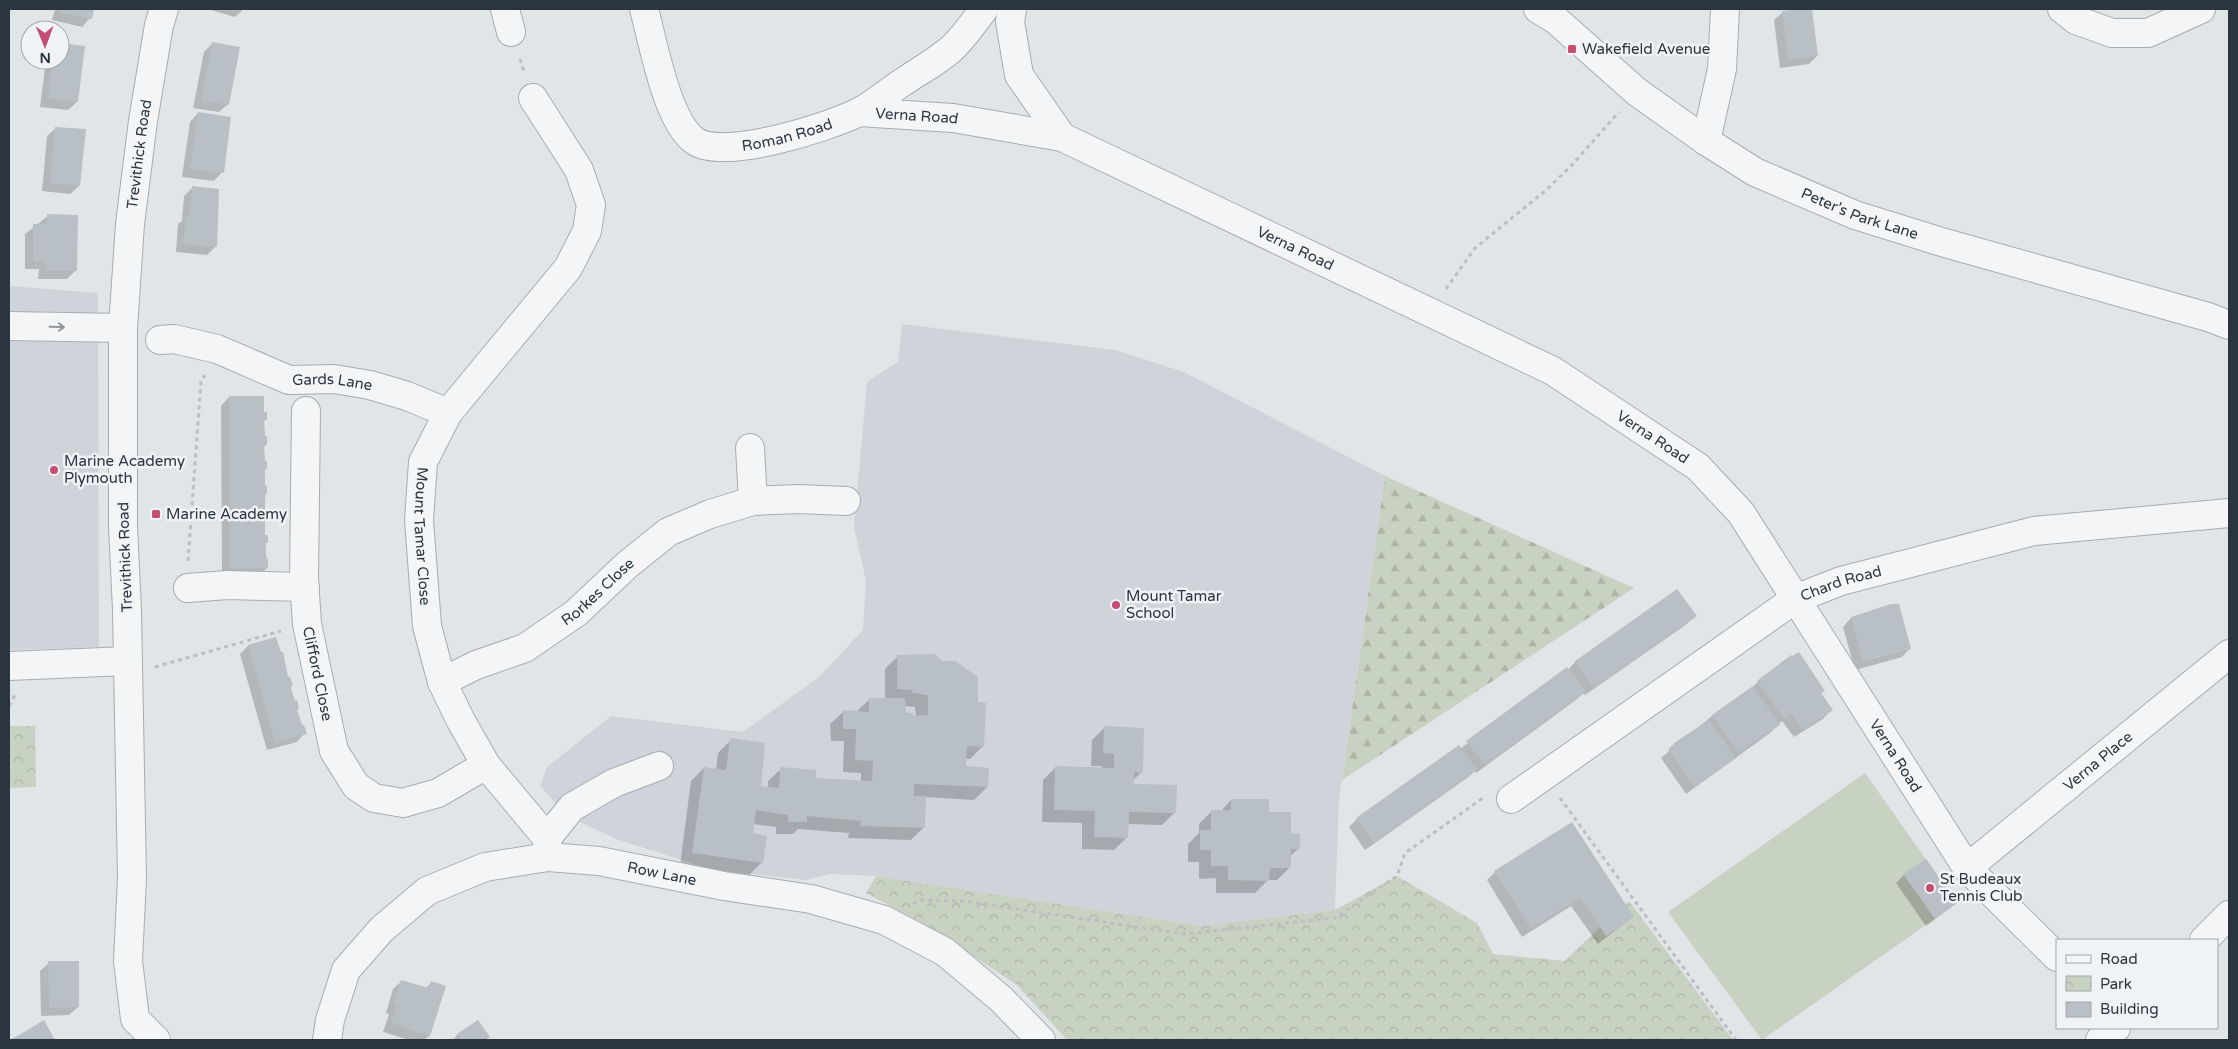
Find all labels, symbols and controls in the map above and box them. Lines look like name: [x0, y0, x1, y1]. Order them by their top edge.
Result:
north arrow: [20, 20, 70, 70]
place label: Wakefield Avenue: [1582, 40, 1710, 58]
marker: Wakefield Avenue: [1566, 43, 1578, 55]
text: N: [39, 49, 51, 66]
street label: Trevithick Road: [123, 98, 155, 210]
street label: Verna Road: [875, 104, 960, 128]
street label: Roman Road: [741, 115, 835, 155]
street label: Peter's Park Lane: [1798, 184, 1920, 243]
street label: Verna Road: [1254, 222, 1337, 274]
one-way arrow: [49, 322, 65, 331]
street label: Gards Lane: [292, 370, 374, 394]
street label: Verna Road: [1613, 407, 1692, 468]
place label: Marine Academy Plymouth: [64, 452, 185, 487]
marker: Marine Academy Plymouth: [48, 464, 60, 476]
street label: Mount Tamar Close: [410, 467, 434, 606]
street label: Trevithick Road: [114, 502, 136, 612]
place label: Marine Academy: [166, 505, 287, 523]
marker: Marine Academy: [150, 508, 162, 520]
street label: Rorkes Close: [558, 554, 638, 629]
street label: Chard Road: [1798, 562, 1883, 605]
place label: Mount Tamar School: [1126, 587, 1222, 622]
marker: Mount Tamar School: [1110, 599, 1122, 611]
street label: Clifford Close: [299, 625, 336, 723]
street label: Verna Road: [1866, 716, 1925, 796]
street label: Verna Place: [2060, 728, 2136, 795]
street label: Row Lane: [626, 858, 698, 889]
place label: St Budeaux Tennis Club: [1940, 870, 2023, 905]
marker: St Budeaux Tennis Club: [1924, 882, 1936, 894]
legend: [2056, 939, 2218, 1029]
text: Road: [2100, 950, 2138, 968]
text: Park: [2100, 975, 2132, 993]
text: Building: [2100, 1000, 2159, 1018]

